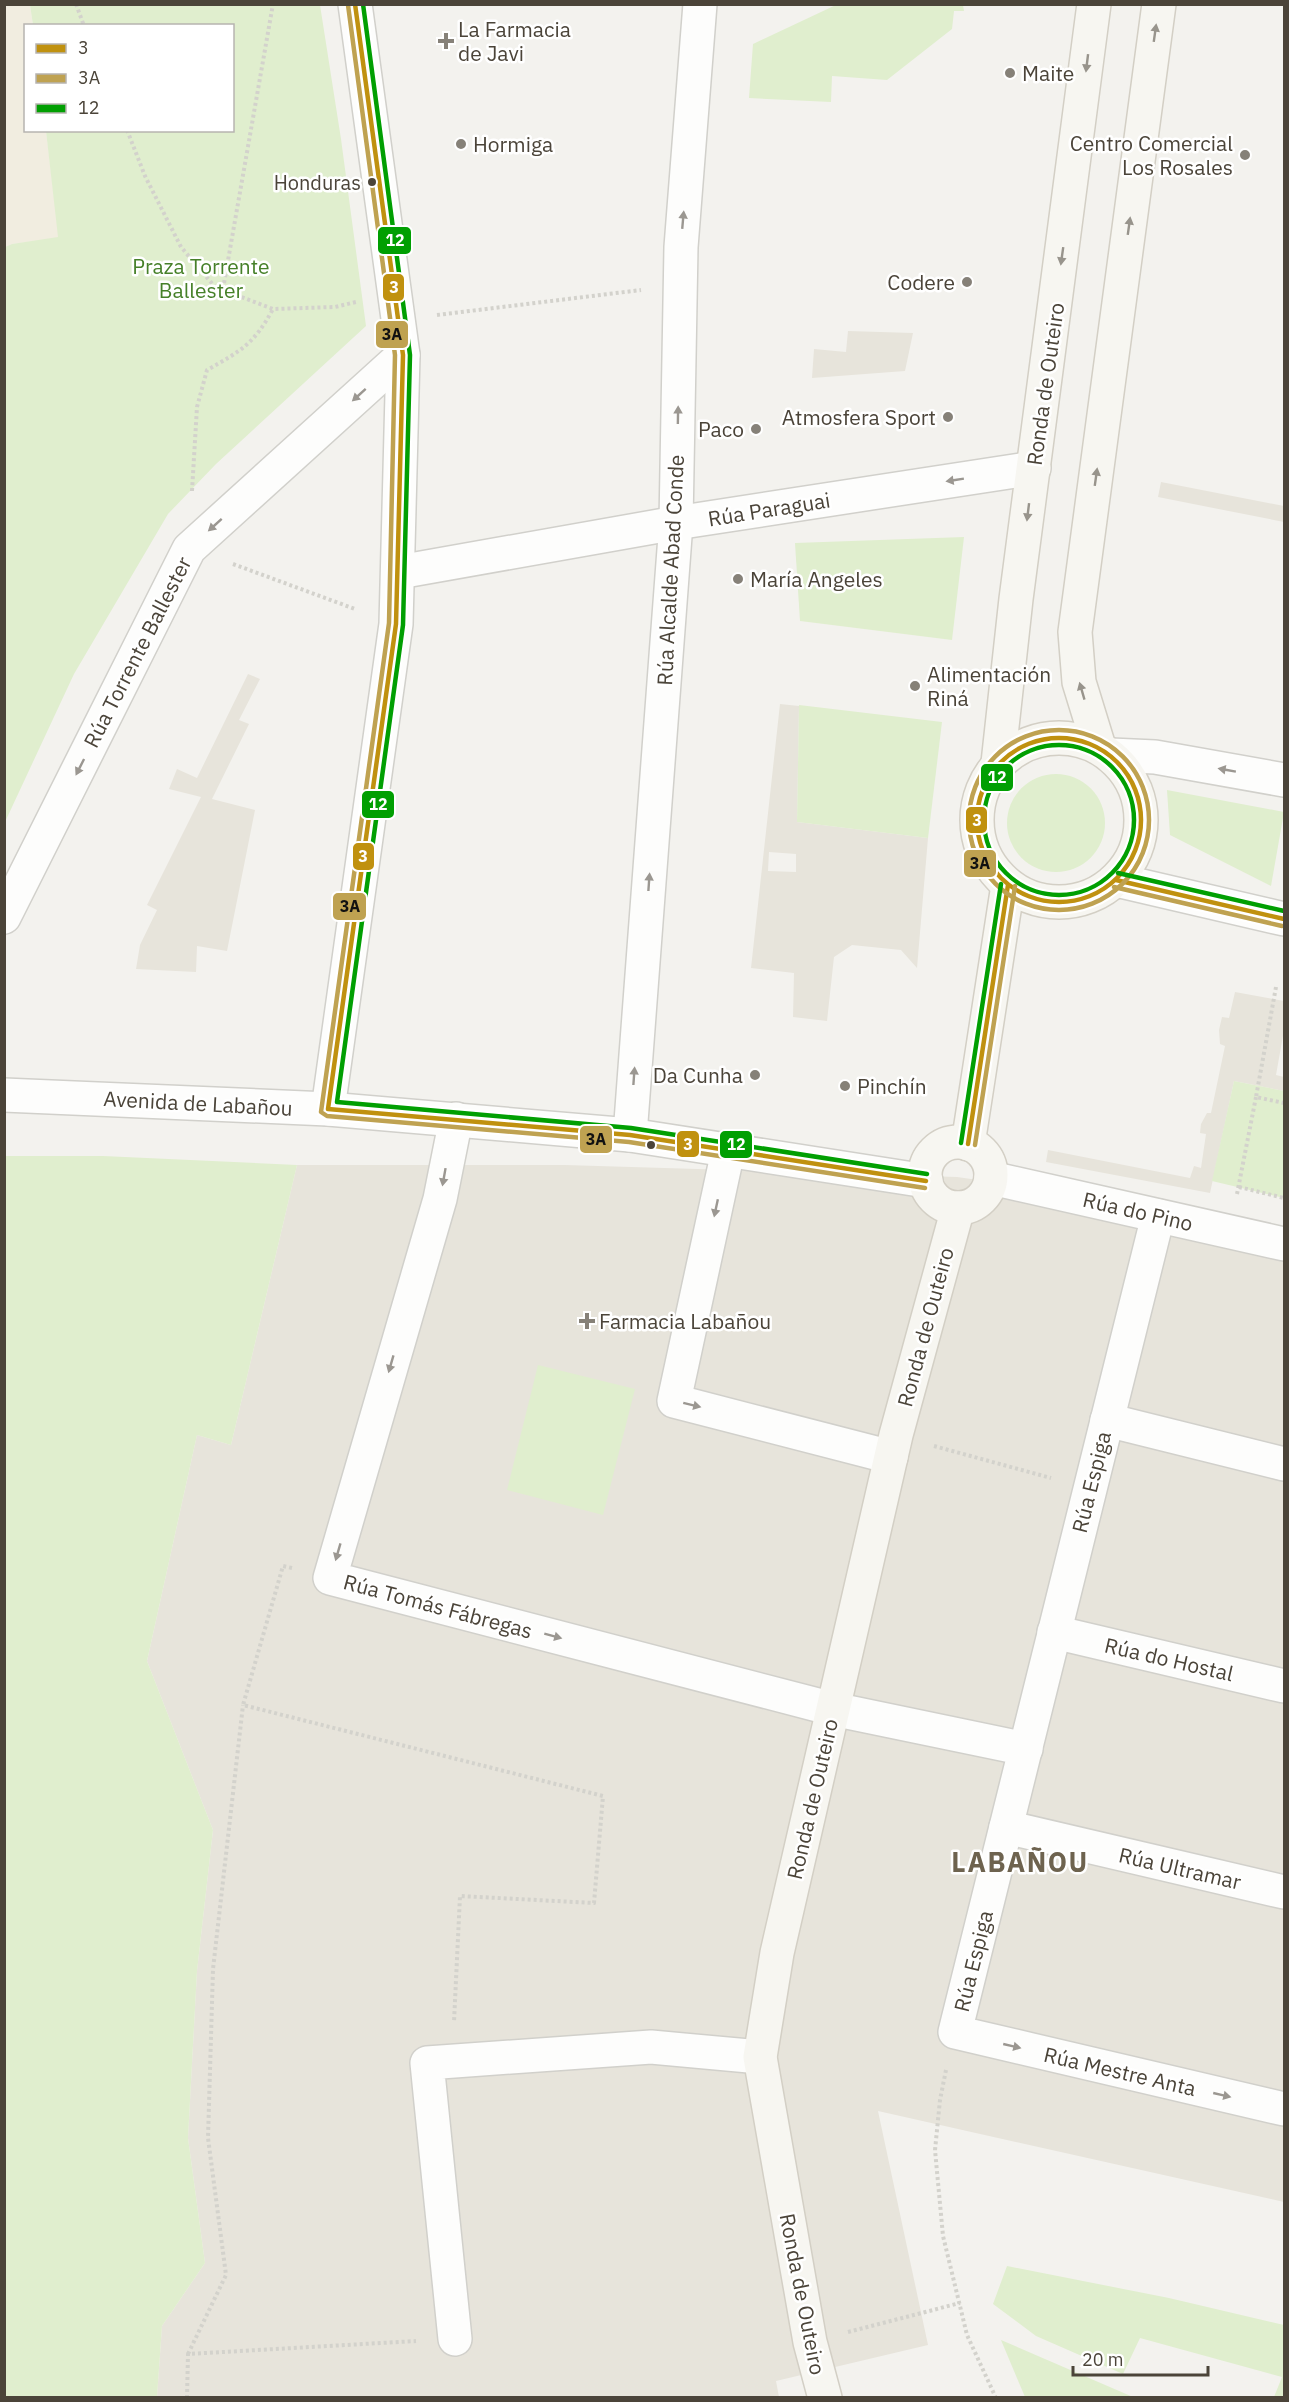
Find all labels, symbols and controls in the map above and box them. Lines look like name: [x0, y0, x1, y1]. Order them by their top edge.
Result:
place label: La Farmacia de Javi: [458, 15, 571, 67]
one-way arrow: [1151, 23, 1160, 42]
legend: [24, 24, 234, 132]
marker: La Farmacia de Javi: [439, 34, 453, 48]
text: 3: [78, 36, 89, 59]
one-way arrow: [1082, 53, 1091, 72]
place label: Maite: [1022, 59, 1074, 87]
text: 3A: [78, 66, 101, 89]
marker: Maite: [1003, 66, 1017, 80]
text: 12: [78, 96, 100, 119]
place label: Centro Comercial Los Rosales: [1070, 129, 1233, 181]
place label: Hormiga: [473, 130, 553, 158]
marker: Hormiga: [454, 137, 468, 151]
marker: Centro Comercial Los Rosales: [1238, 148, 1252, 162]
place label: Honduras: [274, 169, 361, 196]
marker: Honduras: [366, 176, 378, 188]
one-way arrow: [678, 210, 688, 229]
one-way arrow: [1124, 217, 1134, 236]
line badge: 12: [377, 226, 412, 255]
text: 12: [385, 230, 405, 250]
one-way arrow: [1058, 247, 1067, 266]
park label: Praza Torrente Ballester: [132, 252, 270, 304]
place label: Codere: [887, 268, 955, 296]
line badge: 3: [382, 273, 405, 302]
marker: Codere: [960, 275, 974, 289]
text: 3: [389, 277, 399, 297]
street label: Ronda de Outeiro: [1020, 301, 1070, 467]
line badge: 3A: [375, 320, 409, 349]
text: 3A: [382, 324, 402, 344]
one-way arrow: [352, 388, 367, 401]
place label: Atmosfera Sport: [782, 403, 936, 431]
one-way arrow: [673, 405, 683, 424]
marker: Atmosfera Sport: [941, 410, 955, 424]
place label: Paco: [698, 415, 744, 443]
marker: Paco: [749, 422, 763, 436]
street label: Rúa Alcalde Abad Conde: [650, 454, 690, 686]
one-way arrow: [1091, 467, 1100, 486]
one-way arrow: [946, 476, 965, 485]
street label: Rúa Paraguai: [706, 486, 832, 532]
one-way arrow: [1024, 502, 1033, 521]
one-way arrow: [208, 518, 222, 532]
street label: Rúa Torrente Ballester: [77, 551, 197, 752]
place label: María Angeles: [750, 565, 883, 593]
marker: María Angeles: [731, 572, 745, 586]
place label: Alimentación Riná: [927, 660, 1051, 712]
marker: Alimentación Riná: [908, 679, 922, 693]
one-way arrow: [1077, 682, 1086, 700]
one-way arrow: [75, 759, 84, 776]
line badge: 12: [980, 763, 1014, 792]
one-way arrow: [1217, 765, 1236, 774]
text: 12: [987, 767, 1007, 787]
line badge: 12: [361, 790, 395, 819]
text: 12: [368, 794, 388, 814]
line badge: 3: [965, 806, 988, 834]
text: 3: [972, 810, 982, 830]
line badge: 3: [352, 842, 375, 871]
text: 3: [358, 846, 368, 866]
line badge: 3A: [963, 849, 997, 878]
text: 3A: [970, 853, 990, 873]
one-way arrow: [644, 872, 654, 891]
line badge: 3A: [332, 892, 367, 921]
text: 3A: [340, 896, 360, 916]
place label: Da Cunha: [653, 1061, 743, 1089]
one-way arrow: [630, 1067, 639, 1086]
marker: Da Cunha: [748, 1068, 762, 1082]
place label: Pinchín: [857, 1072, 927, 1100]
marker: Pinchín: [838, 1079, 852, 1093]
street label: Avenida de Labañou: [103, 1084, 293, 1122]
line badge: 3A: [579, 1125, 613, 1154]
text: 3A: [586, 1129, 606, 1149]
line badge: 3: [676, 1130, 700, 1158]
line badge: 12: [719, 1130, 753, 1159]
text: 3: [683, 1134, 693, 1154]
text: 12: [726, 1134, 746, 1154]
unlabelled marker: [645, 1139, 657, 1151]
one-way arrow: [439, 1167, 448, 1186]
street label: Rúa do Pino: [1080, 1185, 1196, 1237]
one-way arrow: [710, 1199, 720, 1218]
street label: Ronda de Outeiro: [890, 1244, 960, 1410]
place label: Farmacia Labañou: [599, 1307, 771, 1335]
marker: Farmacia Labañou: [580, 1314, 594, 1328]
one-way arrow: [386, 1355, 395, 1373]
one-way arrow: [683, 1401, 701, 1411]
street label: Rúa Espiga: [1065, 1428, 1117, 1536]
one-way arrow: [333, 1543, 342, 1561]
street label: Rúa Tomás Fábregas: [340, 1567, 536, 1645]
street label: Rúa do Hostal: [1102, 1631, 1236, 1687]
one-way arrow: [544, 1632, 563, 1642]
street label: Ronda de Outeiro: [780, 1716, 844, 1882]
street label: Rúa Ultramar: [1116, 1840, 1244, 1896]
district label: LABAÑOU: [951, 1844, 1089, 1879]
street label: Rúa Espiga: [947, 1907, 999, 2015]
street label: Rúa Mestre Anta: [1041, 2040, 1199, 2102]
one-way arrow: [1003, 2041, 1021, 2051]
one-way arrow: [1213, 2090, 1232, 2100]
street label: Ronda de Outeiro: [774, 2211, 832, 2377]
scale bar: [1073, 2339, 1208, 2377]
text: 20 m: [1082, 2348, 1124, 2371]

